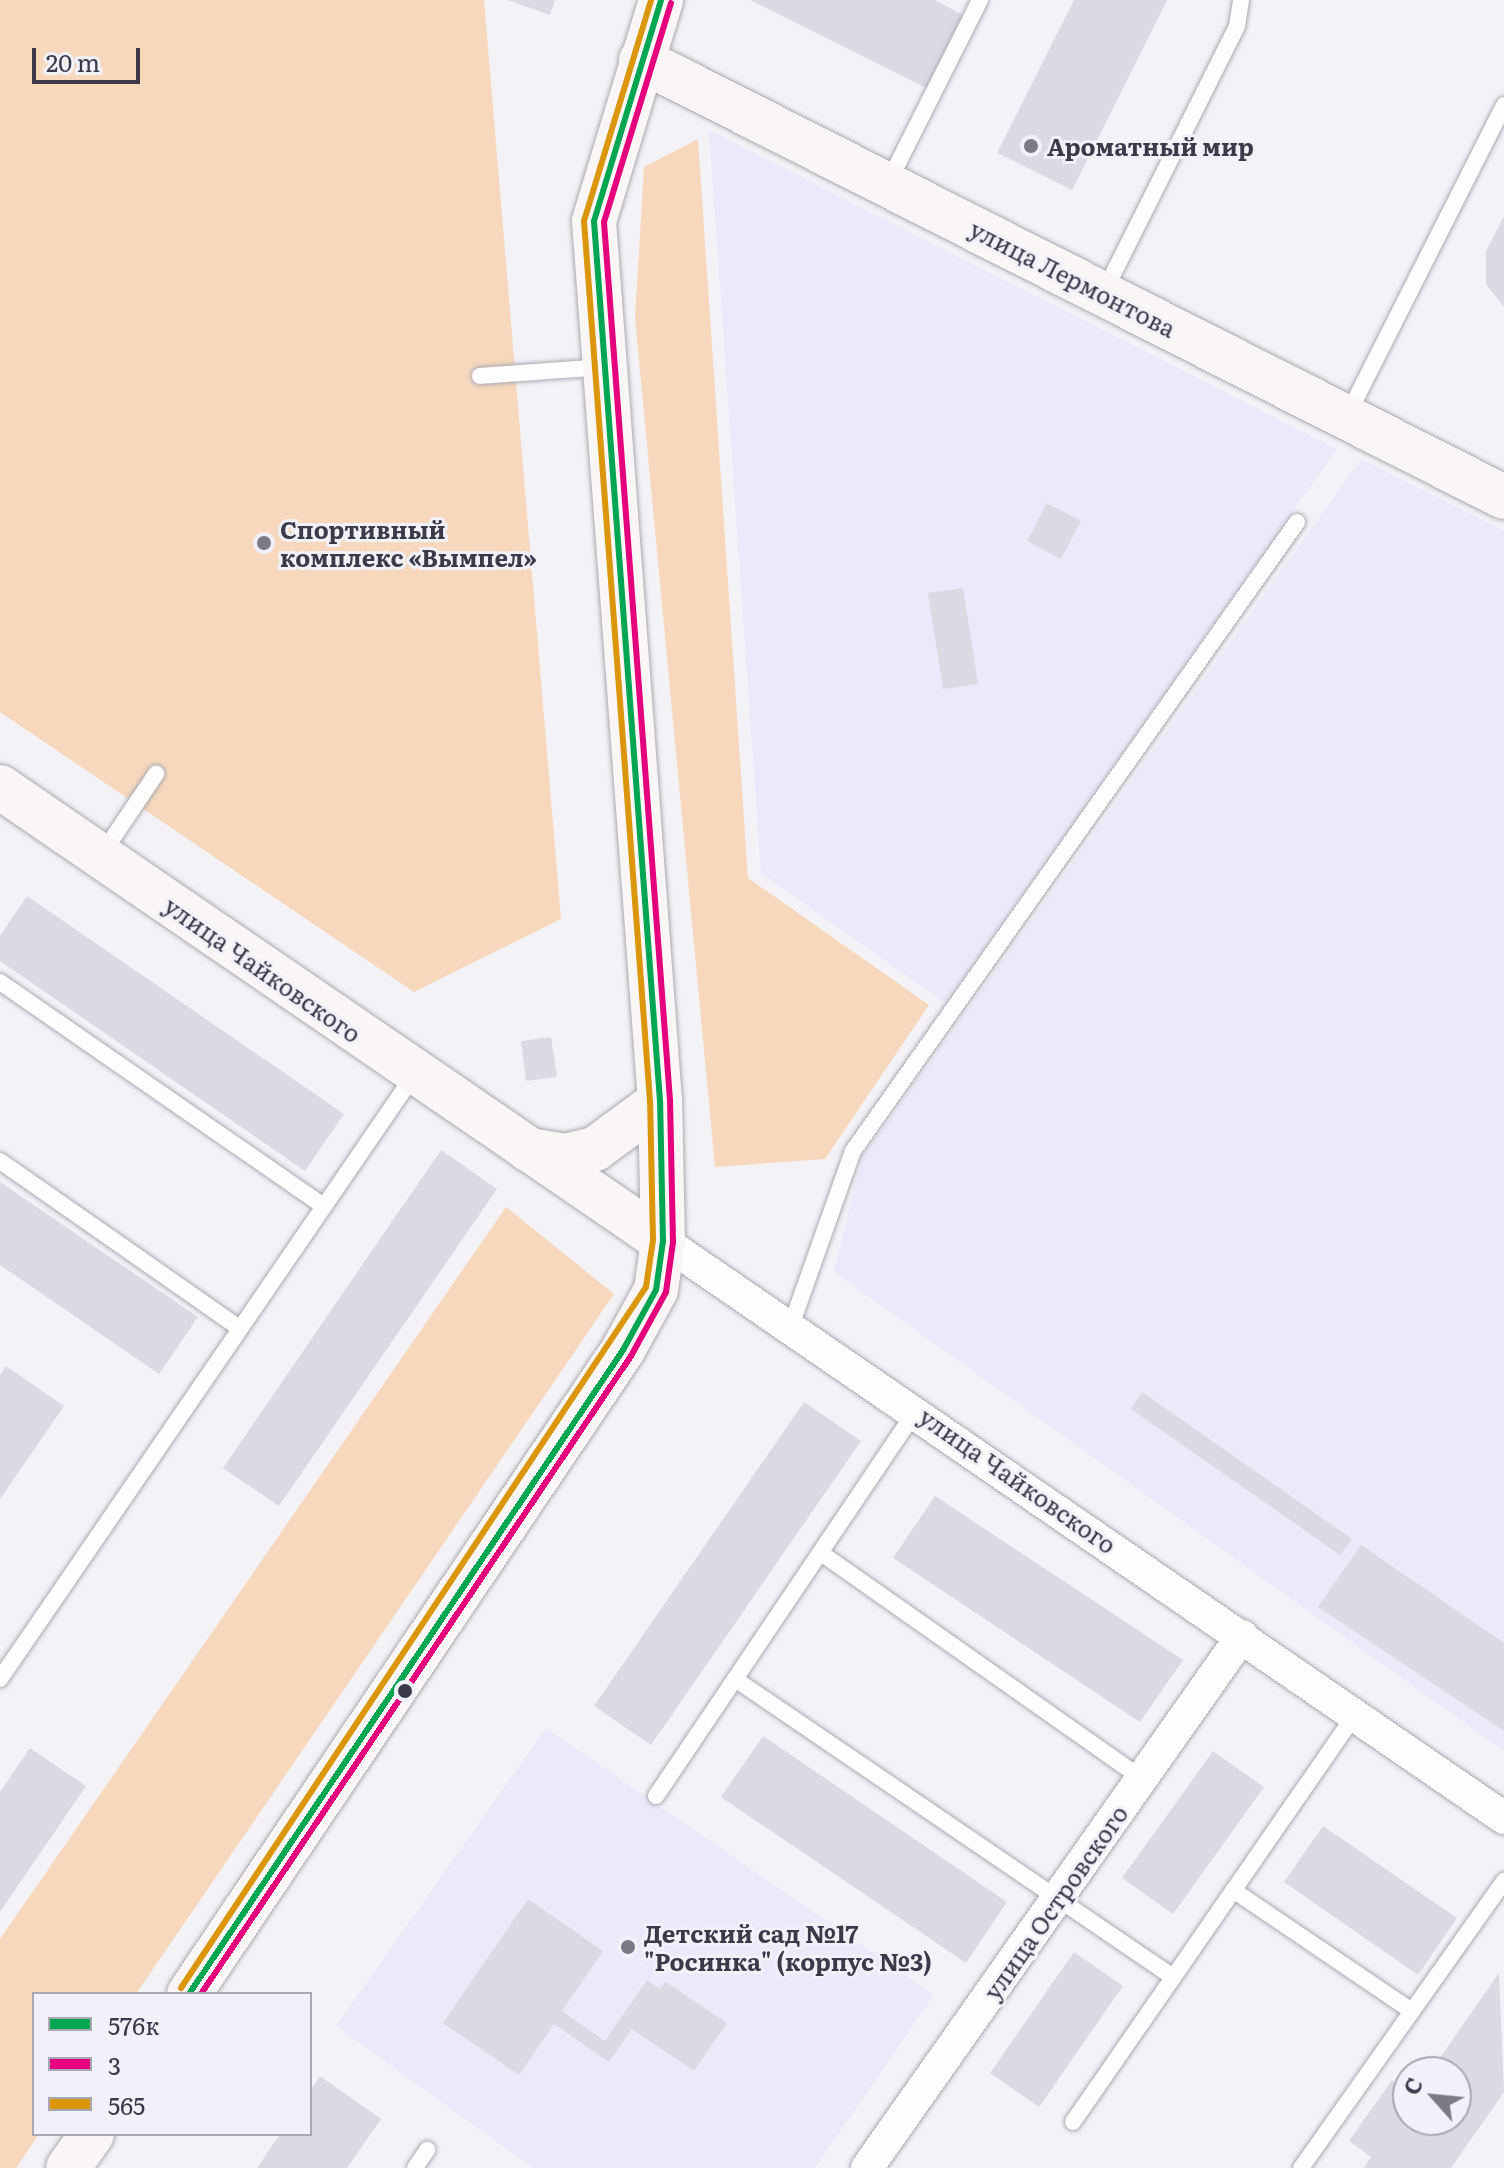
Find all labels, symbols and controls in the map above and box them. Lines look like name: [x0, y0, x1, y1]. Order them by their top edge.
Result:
scale bar: [36, 32, 144, 82]
text: 20 m: [46, 44, 100, 79]
place label: Ароматный мир: [1047, 132, 1254, 160]
marker: Ароматный мир: [1022, 137, 1040, 155]
street label: улица Лермонтова: [965, 214, 1181, 342]
place label: Спортивный комплекс «Вымпел»: [280, 515, 537, 571]
marker: Спортивный комплекс «Вымпел»: [255, 534, 273, 552]
street label: улица Чайковского: [159, 890, 367, 1048]
street label: улица Чайковского: [914, 1401, 1122, 1559]
unlabelled marker: [397, 1683, 413, 1699]
street label: улица Островского: [977, 1799, 1133, 2005]
place label: Детский сад №17 "Росинка" (корпус №3): [644, 1919, 932, 1975]
marker: Детский сад №17 "Росинка" (корпус №3): [619, 1938, 637, 1956]
legend: [32, 1992, 312, 2136]
text: 576к: [108, 2007, 159, 2042]
text: 3: [108, 2047, 121, 2082]
north arrow: [1392, 2056, 1472, 2136]
text: С: [1394, 2071, 1430, 2100]
text: 565: [108, 2087, 145, 2122]

